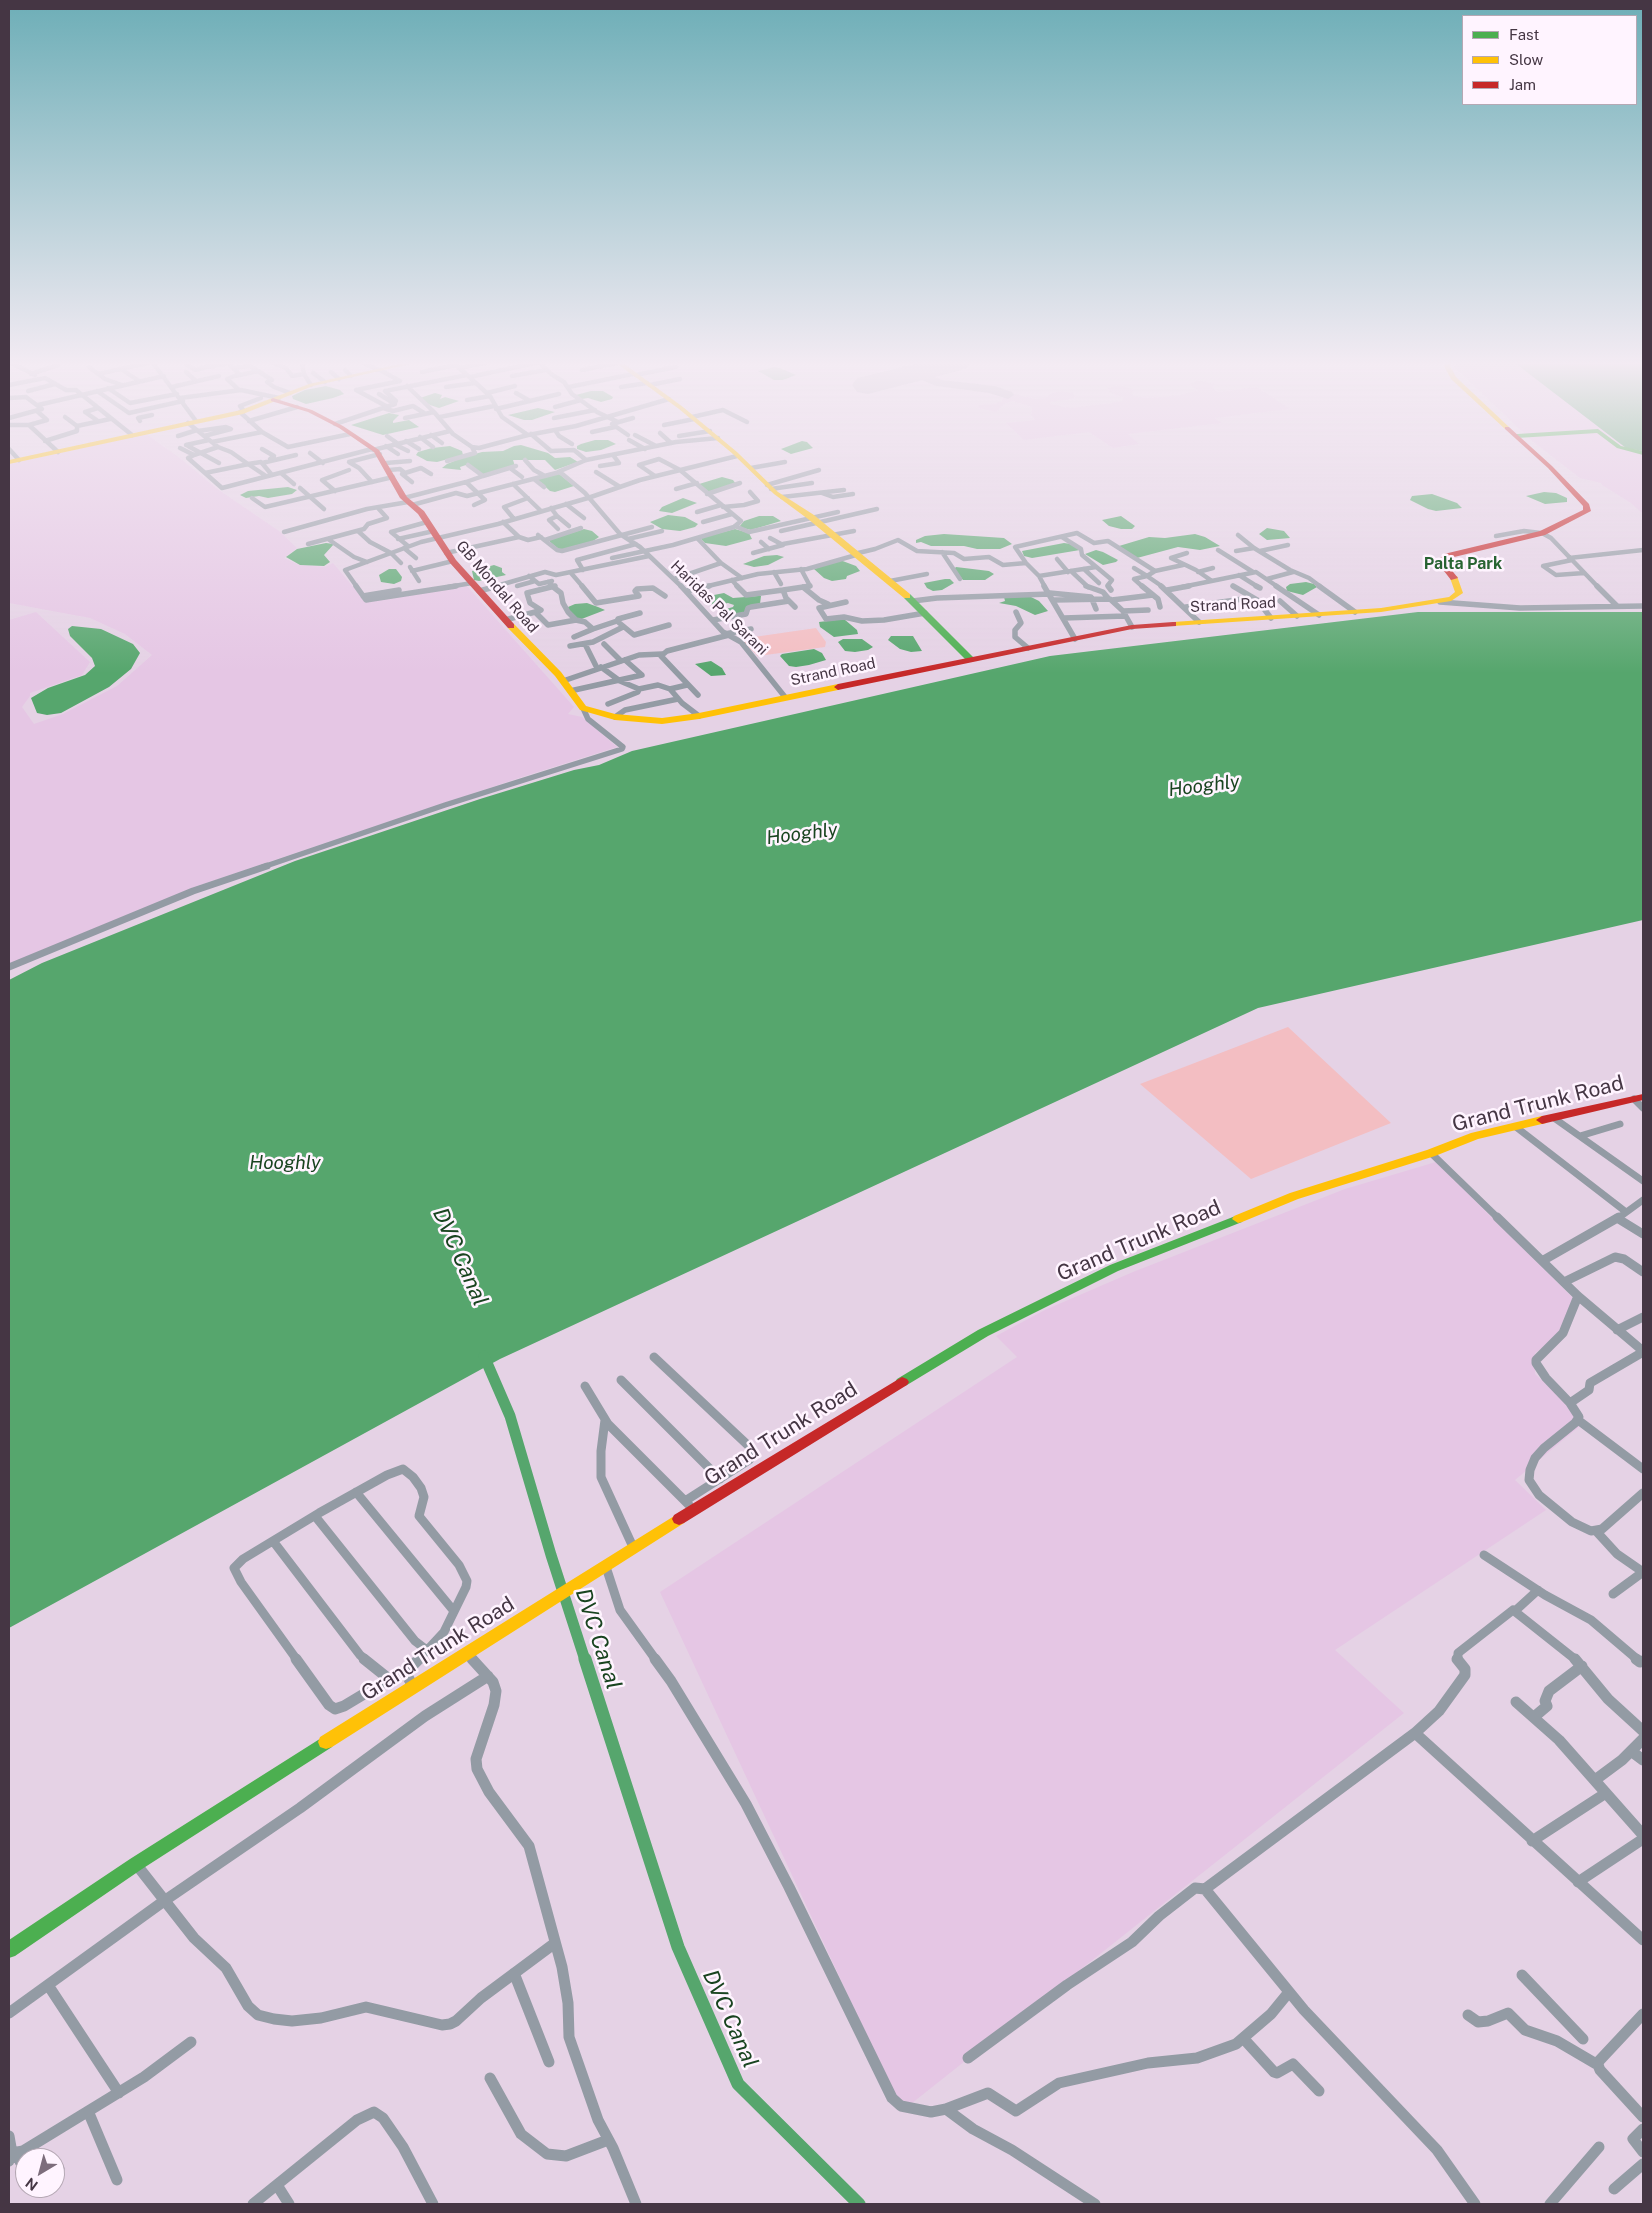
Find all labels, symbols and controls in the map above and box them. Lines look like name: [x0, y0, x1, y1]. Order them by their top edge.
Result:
legend: [1462, 15, 1637, 105]
text: Fast: [1509, 26, 1539, 43]
text: Slow: [1509, 51, 1543, 68]
text: Jam: [1509, 76, 1536, 93]
street label: GB Mondal Road: [452, 537, 542, 637]
district label: Palta Park: [1424, 554, 1502, 574]
street label: Haridas Pal Sarani: [667, 557, 771, 659]
street label: Strand Road: [1189, 594, 1277, 616]
street label: Strand Road: [789, 654, 877, 690]
water label: Hooghly: [1167, 770, 1241, 802]
water label: Hooghly: [765, 818, 839, 850]
street label: Grand Trunk Road: [1450, 1071, 1626, 1137]
water label: Hooghly: [249, 1152, 321, 1174]
street label: Grand Trunk Road: [1053, 1195, 1225, 1287]
water label: DVC Canal: [427, 1204, 493, 1310]
street label: Grand Trunk Road: [700, 1377, 862, 1491]
water label: DVC Canal: [569, 1585, 627, 1693]
street label: Grand Trunk Road: [357, 1592, 519, 1706]
water label: DVC Canal: [697, 1966, 763, 2072]
north arrow: [15, 2148, 65, 2198]
text: N: [22, 2175, 41, 2194]

